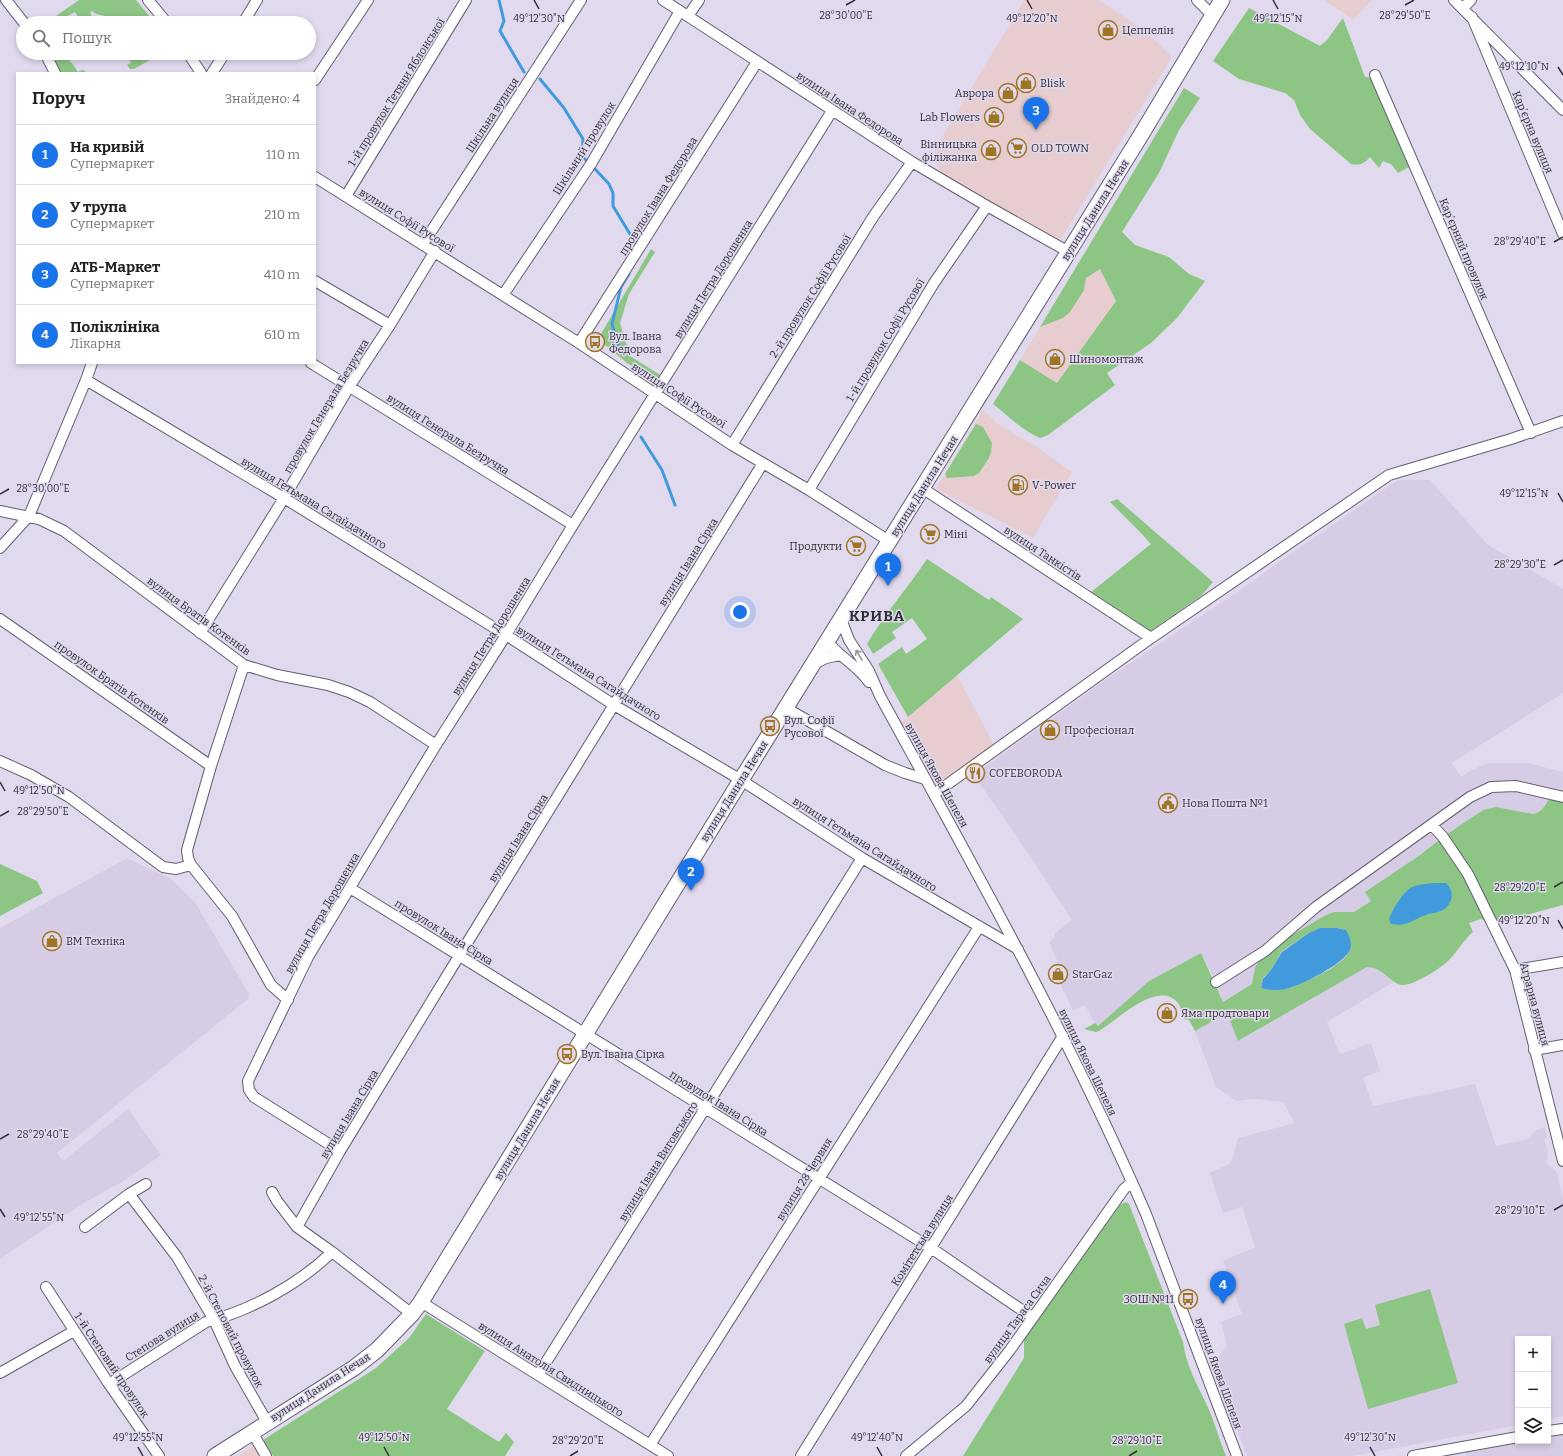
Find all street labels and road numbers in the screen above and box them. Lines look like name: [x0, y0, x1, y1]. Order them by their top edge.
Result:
street label: 1-й провулок Тетяни Яблонської: [345, 15, 448, 169]
street label: вулиця Івана Федорова: [794, 69, 906, 148]
street label: Шкільна вулиця: [463, 75, 522, 155]
street label: Карʼєрна вулиця: [1509, 89, 1556, 175]
street label: Шкільний провулок: [550, 99, 619, 197]
street label: провулок Івана Федорова: [617, 135, 700, 258]
street label: вулиця Данила Нечая: [1059, 157, 1132, 263]
street label: вулиця Софії Русової: [357, 186, 457, 255]
street label: Карʼєрний провулок: [1436, 196, 1491, 302]
street label: вулиця Петра Дорошенка: [672, 218, 755, 341]
street label: 2-й провулок Софії Русової: [767, 232, 854, 360]
street label: 1-й провулок Софії Русової: [843, 276, 928, 404]
street label: провулок Генерала Безручка: [281, 337, 372, 476]
street label: вулиця Софії Русової: [629, 360, 729, 431]
street label: вулиця Генерала Безручка: [384, 391, 511, 478]
street label: вулиця Данила Нечая: [888, 433, 961, 539]
street label: вулиця Гетьмана Сагайдачного: [239, 455, 389, 552]
street label: вулиця Івана Сірка: [656, 516, 721, 609]
street label: вулиця Танкістів: [1001, 523, 1084, 583]
street label: вулиця Братів Котенків: [144, 574, 253, 658]
street label: вулиця Петра Дорошенка: [450, 575, 533, 698]
street label: вулиця Гетьмана Сагайдачного: [514, 624, 663, 723]
street label: провулок Братів Котенків: [52, 638, 172, 727]
street label: вулиця Якова Шепеля: [902, 721, 971, 830]
street label: вулиця Данила Нечая: [698, 738, 771, 844]
street label: вулиця Івана Сірка: [486, 792, 551, 885]
street label: вулиця Гетьмана Сагайдачного: [790, 795, 939, 894]
street label: вулиця Петра Дорошенка: [282, 851, 362, 976]
street label: провулок Івана Сірка: [392, 897, 495, 968]
street label: Аграрна вулиця: [1517, 961, 1552, 1047]
street label: вулиця Якова Шепеля: [1056, 1007, 1119, 1118]
street label: вулиця Івана Сірка: [318, 1068, 381, 1161]
street label: провулок Івана Сірка: [667, 1068, 770, 1139]
street label: вулиця Данила Нечая: [492, 1076, 563, 1183]
street label: вулиця Івана Виговського: [616, 1099, 701, 1224]
street label: вулиця 28 Червня: [774, 1136, 835, 1223]
street label: Комітетська вулиця: [889, 1192, 956, 1289]
street label: 2-й Степовий провулок: [195, 1273, 266, 1390]
street label: вулиця Тараса Сича: [981, 1273, 1054, 1366]
street label: Степова вулиця: [123, 1308, 202, 1364]
street label: 1-й Степовий провулок: [71, 1310, 152, 1421]
street label: вулиця Якова Шепеля: [1192, 1316, 1245, 1431]
street label: вулиця Анатолія Свидницького: [476, 1319, 626, 1420]
street label: вулиця Данила Нечая: [268, 1350, 373, 1425]

